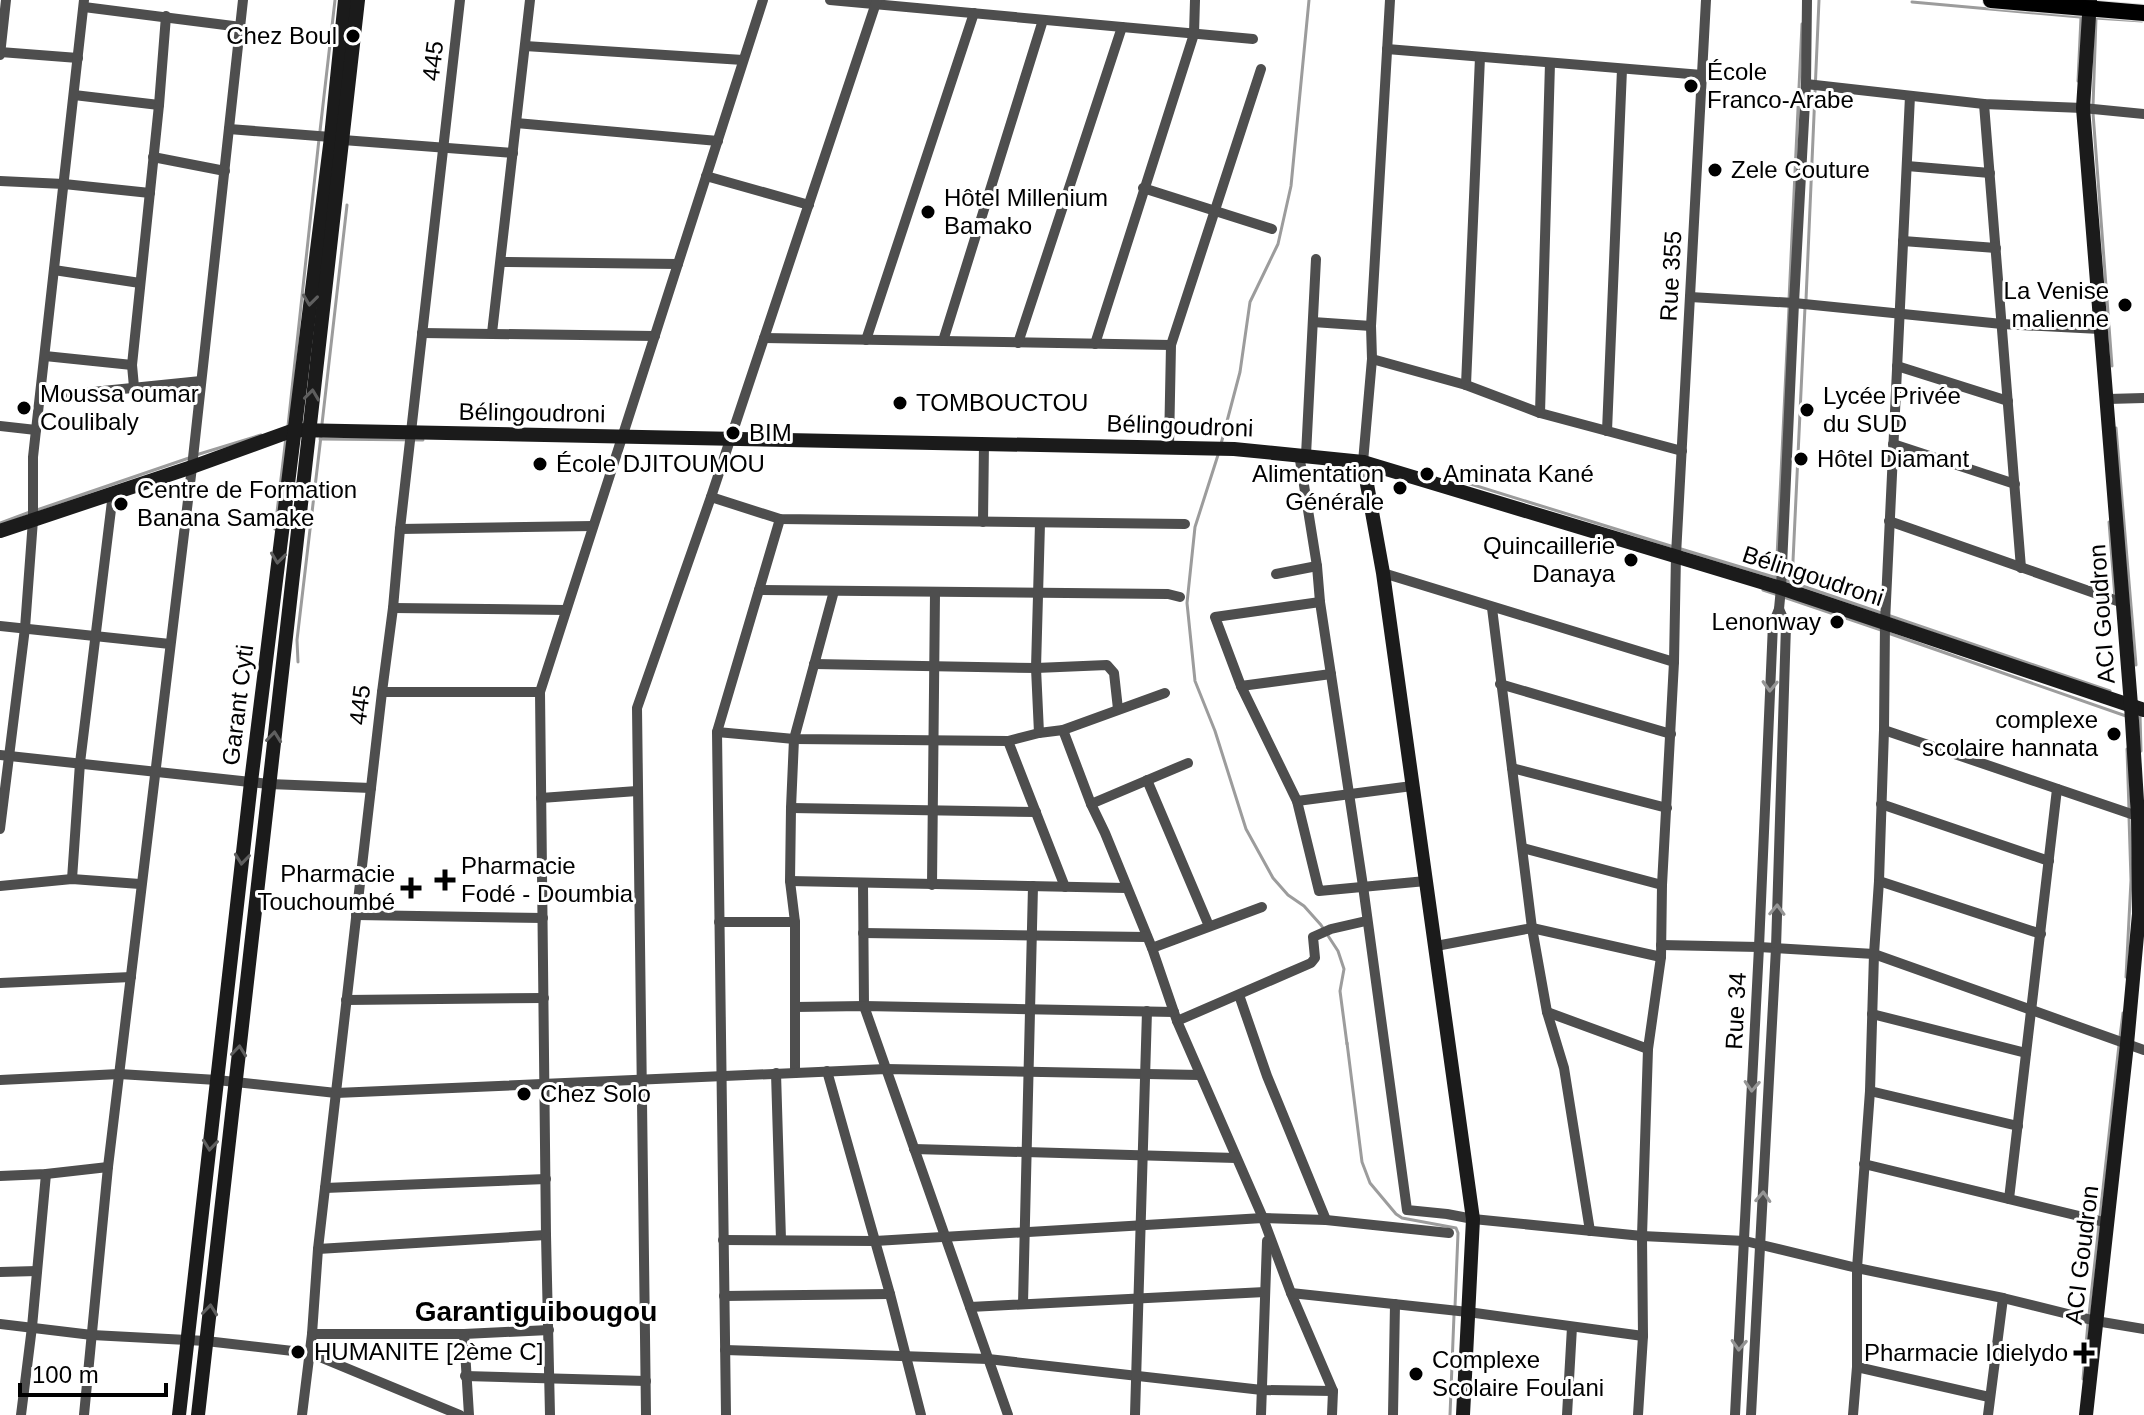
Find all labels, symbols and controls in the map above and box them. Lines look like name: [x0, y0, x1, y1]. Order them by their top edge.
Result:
place label: Chez Boul: [226, 22, 337, 49]
marker: Chez Boul: [344, 27, 362, 45]
street label: 445: [417, 39, 448, 82]
place label: École Franco-Arabe: [1707, 58, 1854, 113]
marker: École Franco-Arabe: [1682, 77, 1700, 95]
place label: Zele Couture: [1731, 156, 1870, 183]
marker: Zele Couture: [1706, 161, 1724, 179]
place label: Hôtel Millenium Bamako: [944, 184, 1108, 239]
marker: Hôtel Millenium Bamako: [919, 203, 937, 221]
street label: Rue 355: [1655, 230, 1686, 322]
place label: La Venise malienne: [2004, 277, 2109, 332]
one-way arrow: [302, 293, 319, 307]
marker: La Venise malienne: [2116, 296, 2134, 314]
place label: Moussa oumar Coulibaly: [40, 380, 199, 435]
place label: Lycée Privée du SUD: [1823, 382, 1961, 437]
one-way arrow: [304, 388, 321, 401]
place label: TOMBOUCTOU: [916, 389, 1088, 416]
marker: TOMBOUCTOU: [891, 394, 909, 412]
street label: Bélingoudroni: [458, 398, 606, 427]
marker: Moussa oumar Coulibaly: [15, 399, 33, 417]
marker: Lycée Privée du SUD: [1798, 401, 1816, 419]
street label: Bélingoudroni: [1106, 409, 1254, 442]
place label: BIM: [749, 419, 792, 446]
marker: BIM: [724, 424, 742, 442]
place label: Hôtel Diamant: [1817, 445, 1969, 472]
place label: École DJITOUMOU: [556, 450, 765, 477]
marker: Hôtel Diamant: [1792, 450, 1810, 468]
marker: École DJITOUMOU: [531, 455, 549, 473]
place label: Alimentation Générale: [1252, 460, 1384, 515]
place label: Aminata Kané: [1443, 460, 1594, 487]
marker: Aminata Kané: [1418, 465, 1436, 483]
place label: Centre de Formation Banana Samake: [137, 476, 357, 531]
marker: Alimentation Générale: [1391, 479, 1409, 497]
marker: Centre de Formation Banana Samake: [112, 495, 130, 513]
place label: Quincaillerie Danaya: [1483, 532, 1616, 587]
street label: Bélingoudroni: [1739, 540, 1887, 611]
street label: ACI Goudron: [2083, 543, 2120, 685]
one-way arrow: [270, 551, 287, 565]
marker: Quincaillerie Danaya: [1622, 551, 1640, 569]
place label: Lenonway: [1712, 608, 1821, 635]
marker: Lenonway: [1828, 613, 1846, 631]
street label: Garant Cyti: [217, 643, 258, 767]
one-way arrow: [1762, 680, 1779, 693]
street label: 445: [344, 683, 375, 726]
place label: complexe scolaire hannata: [1922, 706, 2099, 761]
marker: complexe scolaire hannata: [2105, 725, 2123, 743]
one-way arrow: [266, 730, 283, 743]
place label: Pharmacie Fodé - Doumbia: [461, 852, 634, 907]
one-way arrow: [233, 853, 250, 866]
place label: Pharmacie Touchoumbé: [258, 860, 395, 915]
marker: Pharmacie Fodé - Doumbia: [436, 871, 454, 889]
marker: Pharmacie Touchoumbé: [402, 879, 420, 897]
one-way arrow: [1768, 903, 1786, 916]
street label: Rue 34: [1720, 972, 1751, 1050]
one-way arrow: [230, 1044, 247, 1057]
place label: Chez Solo: [540, 1080, 651, 1107]
one-way arrow: [1744, 1080, 1761, 1093]
marker: Chez Solo: [515, 1085, 533, 1103]
one-way arrow: [201, 1139, 218, 1152]
street label: ACI Goudron: [2060, 1184, 2103, 1326]
one-way arrow: [1755, 1190, 1772, 1203]
district label: Garantiguibougou: [415, 1296, 657, 1327]
one-way arrow: [201, 1303, 218, 1316]
place label: HUMANITE [2ème C]: [314, 1338, 543, 1365]
one-way arrow: [1731, 1339, 1748, 1352]
place label: Pharmacie Idielydo: [1864, 1339, 2068, 1366]
marker: HUMANITE [2ème C]: [289, 1343, 307, 1361]
marker: Pharmacie Idielydo: [2075, 1344, 2093, 1362]
place label: Complexe Scolaire Foulani: [1432, 1346, 1604, 1401]
scale bar: [20, 1347, 166, 1397]
text: 100 m: [32, 1361, 99, 1388]
marker: Complexe Scolaire Foulani: [1407, 1365, 1425, 1383]

